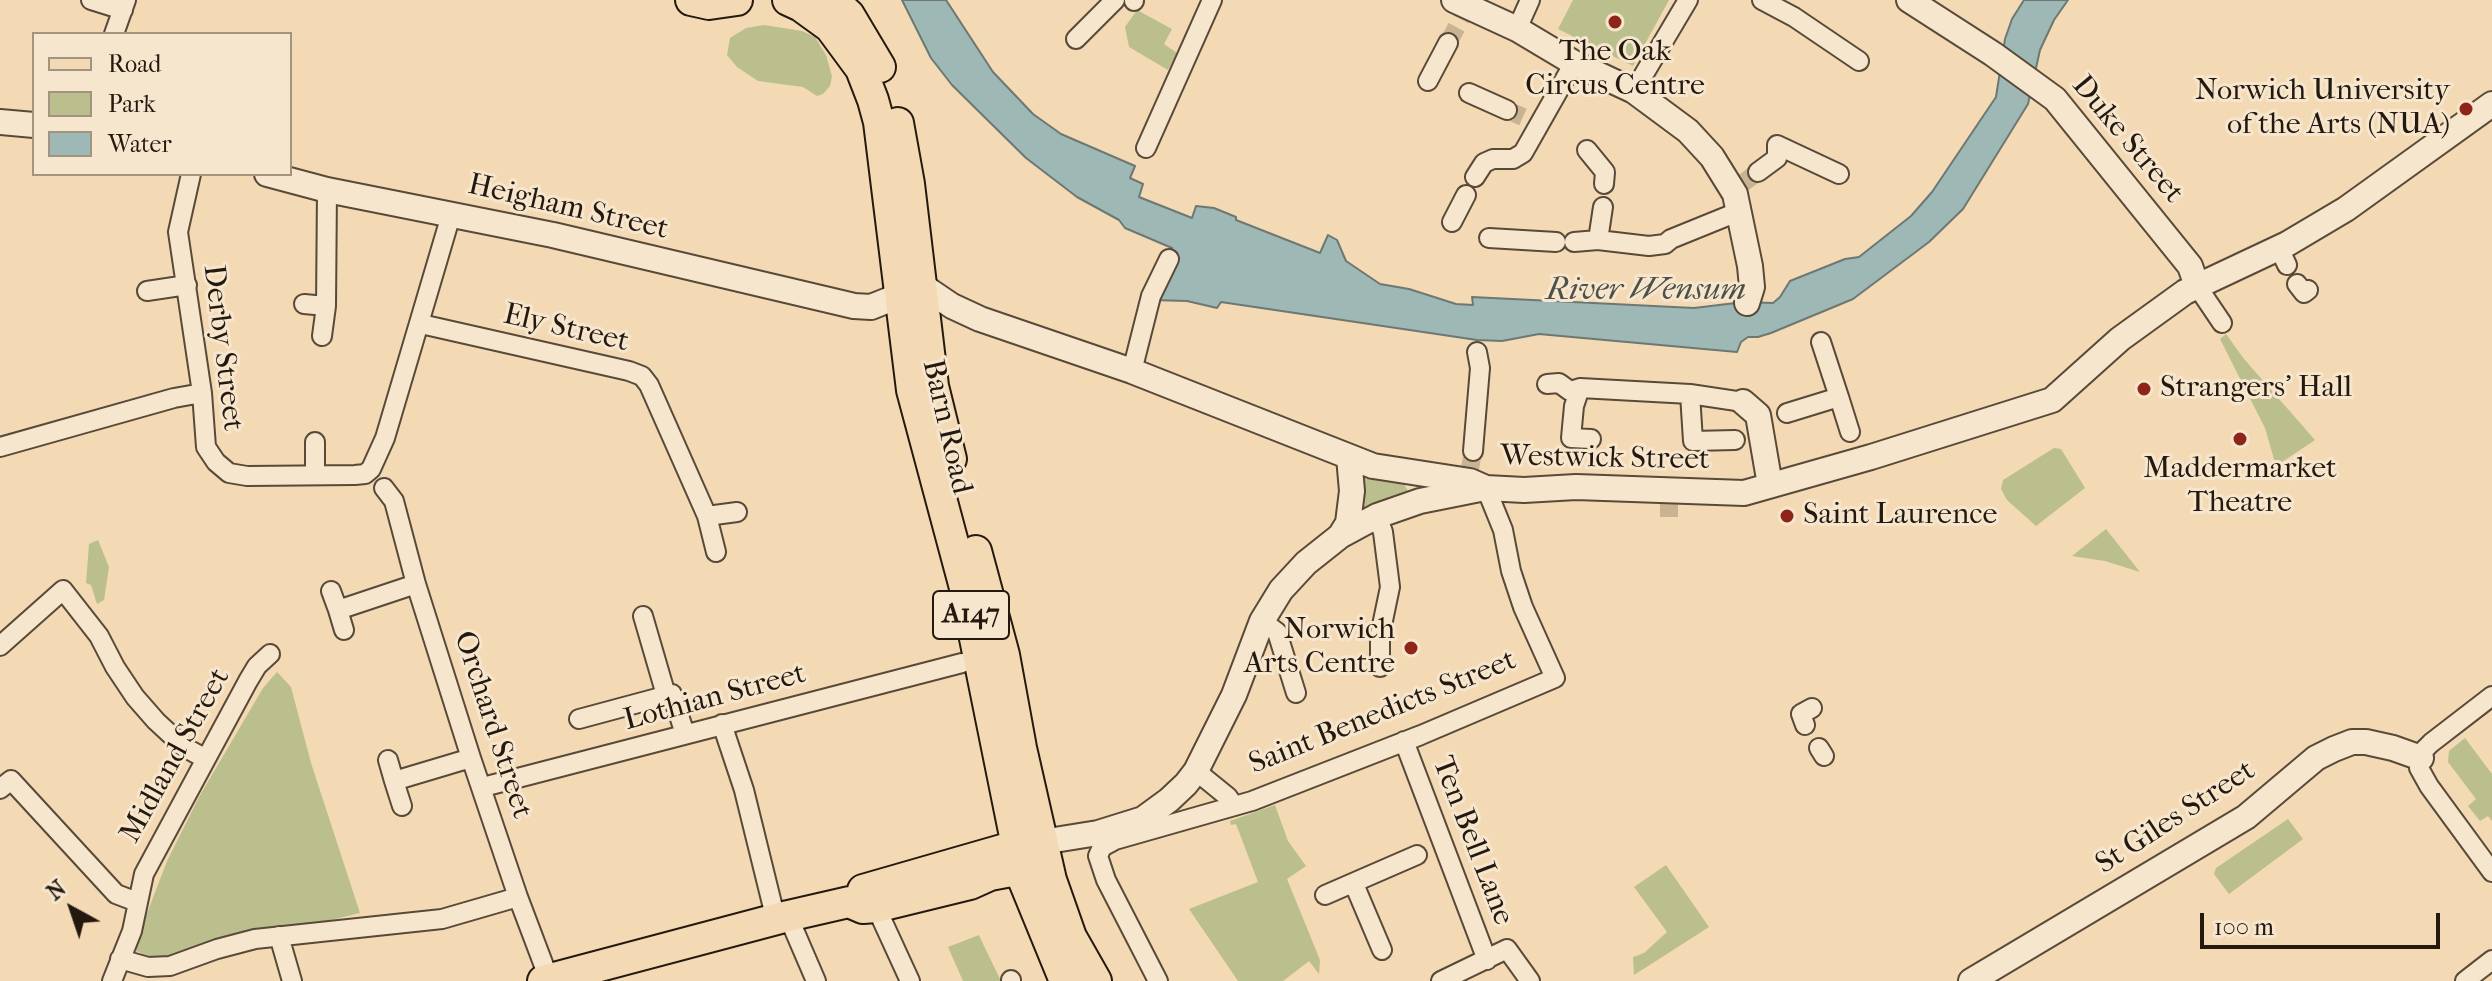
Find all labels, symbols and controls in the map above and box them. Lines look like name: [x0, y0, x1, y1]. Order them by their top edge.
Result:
marker: The Oak Circus Centre: [1606, 13, 1624, 31]
legend: [32, 32, 292, 176]
place label: The Oak Circus Centre: [1525, 35, 1705, 106]
text: Road: [108, 50, 161, 78]
street label: Duke Street: [2063, 69, 2191, 211]
place label: Norwich University of the Arts (NUA): [2195, 74, 2450, 144]
text: Park: [108, 90, 156, 118]
marker: Norwich University of the Arts (NUA): [2457, 100, 2475, 118]
text: Water: [108, 130, 172, 158]
street label: Heigham Street: [464, 167, 672, 249]
street label: Derby Street: [194, 263, 250, 433]
water label: River Wensum: [1546, 272, 1746, 310]
street label: Ely Street: [500, 297, 632, 361]
street label: Barn Road: [913, 356, 979, 498]
place label: Strangers' Hall: [2160, 371, 2352, 407]
marker: Strangers' Hall: [2135, 380, 2153, 398]
marker: Maddermarket Theatre: [2231, 430, 2249, 448]
street label: Westwick Street: [1500, 439, 1710, 479]
place label: Maddermarket Theatre: [2143, 452, 2337, 522]
place label: Saint Laurence: [1803, 498, 1997, 534]
marker: Saint Laurence: [1778, 507, 1796, 525]
road number: A147: [933, 591, 1009, 639]
place label: Norwich Arts Centre: [1244, 613, 1395, 684]
street label: Orchard Street: [445, 627, 539, 823]
marker: Norwich Arts Centre: [1402, 639, 1420, 657]
street label: Saint Benedicts Street: [1244, 643, 1522, 783]
street label: Lothian Street: [620, 656, 810, 740]
street label: Midland Street: [113, 663, 239, 849]
street label: Ten Bell Lane: [1423, 752, 1521, 930]
street label: St Giles Street: [2090, 753, 2262, 883]
north arrow: [32, 869, 112, 949]
text: N: [42, 875, 71, 906]
scale bar: [2204, 897, 2444, 947]
text: 100 m: [2214, 913, 2274, 941]

